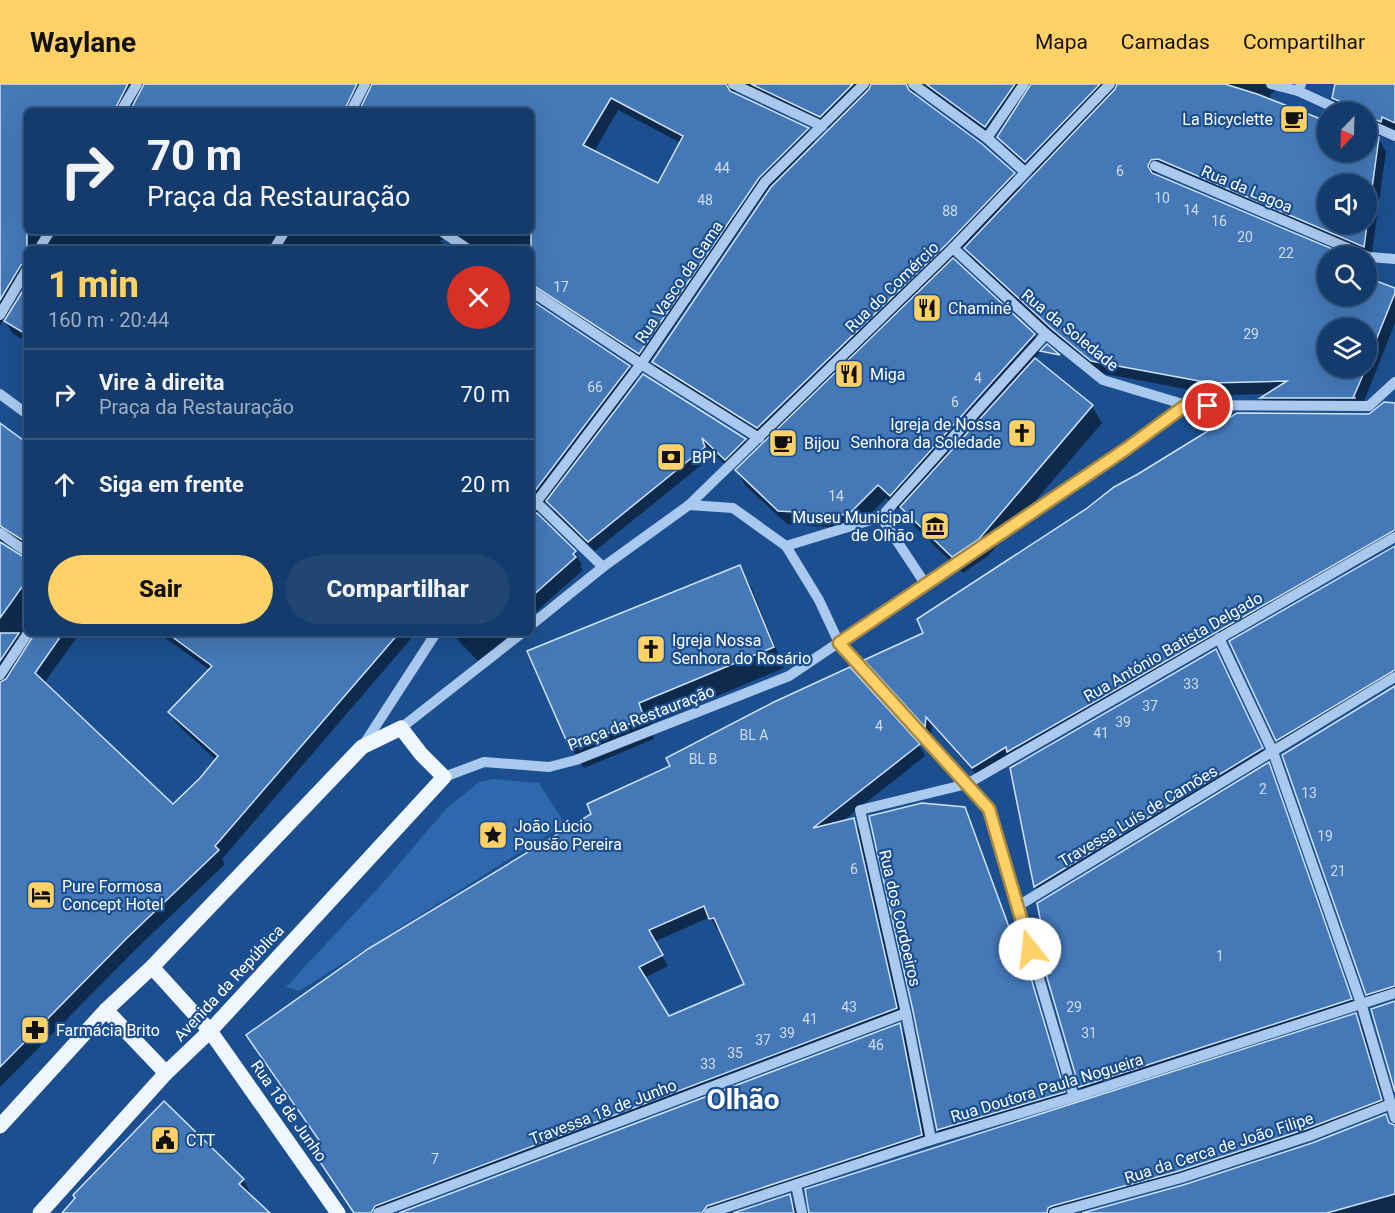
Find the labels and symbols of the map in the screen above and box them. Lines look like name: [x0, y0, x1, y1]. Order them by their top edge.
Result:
north arrow: [1317, 102, 1377, 162]
cafe icon: La Bicyclette: [1278, 103, 1310, 135]
place label: La Bicyclette: [1182, 110, 1273, 129]
house number: 44: [714, 160, 730, 176]
street label: Rua da Lagoa: [1199, 161, 1295, 217]
house number: 6: [1116, 163, 1124, 179]
house number: 10: [1154, 190, 1170, 206]
house number: 48: [697, 192, 713, 208]
house number: 14: [1183, 202, 1199, 218]
house number: 88: [942, 203, 958, 219]
house number: 16: [1211, 213, 1227, 229]
street label: Rua Vasco da Gama: [631, 217, 727, 347]
house number: 20: [1237, 229, 1253, 245]
street label: Rua do Comércio: [841, 238, 943, 336]
house number: 22: [1278, 245, 1294, 261]
house number: 17: [553, 279, 569, 295]
street label: Rua da Soledade: [1018, 285, 1122, 375]
restaurant icon: Chaminé: [911, 292, 943, 324]
place label: Chaminé: [948, 299, 1011, 318]
house number: 29: [1243, 326, 1259, 342]
restaurant icon: Miga: [833, 358, 865, 390]
place label: Miga: [870, 365, 906, 384]
house number: 4: [974, 370, 982, 386]
house number: 66: [587, 379, 603, 395]
pin: [1182, 380, 1233, 431]
house number: 6: [951, 394, 959, 410]
place label: Igreja de Nossa Senhora da Soledade: [851, 415, 1001, 452]
church icon: Igreja de Nossa Senhora da Soledade: [1006, 417, 1038, 449]
cafe icon: Bijou: [767, 427, 799, 459]
place label: Bijou: [804, 434, 840, 453]
bank icon: BPI: [655, 441, 687, 473]
place label: BPI: [692, 448, 716, 467]
house number: 14: [828, 488, 844, 504]
place label: Museu Municipal de Olhão: [792, 508, 914, 545]
museum icon: Museu Municipal de Olhão: [919, 510, 951, 542]
street label: Rua António Batista Delgado: [1080, 588, 1266, 706]
place label: Igreja Nossa Senhora do Rosário: [672, 631, 811, 668]
church icon: Igreja Nossa Senhora do Rosário: [635, 633, 667, 665]
house number: 33: [1183, 676, 1199, 692]
street label: Praça da Restauração: [565, 681, 717, 755]
house number: 37: [1142, 698, 1158, 714]
house number: 39: [1115, 714, 1131, 730]
house number: 4: [875, 718, 883, 734]
house number: 41: [1093, 725, 1109, 741]
house number: BL A: [740, 727, 768, 743]
house number: BL B: [689, 751, 717, 767]
street label: Travessa Luís de Camões: [1055, 761, 1221, 871]
house number: 2: [1259, 781, 1267, 797]
house number: 13: [1301, 785, 1317, 801]
place label: João Lúcio Pousão Pereira: [514, 817, 622, 854]
place icon: João Lúcio Pousão Pereira: [477, 819, 509, 851]
house number: 19: [1317, 828, 1333, 844]
street label: Rua dos Cordoeiros: [875, 848, 925, 988]
house number: 6: [850, 861, 858, 877]
house number: 21: [1330, 863, 1346, 879]
place label: Pure Formosa Concept Hotel: [62, 877, 164, 914]
hotel icon: Pure Formosa Concept Hotel: [25, 879, 57, 911]
position arrow: [998, 917, 1062, 981]
street label: Avenida da República: [170, 921, 288, 1045]
house number: 1: [1216, 948, 1224, 964]
house number: 43: [841, 999, 857, 1015]
house number: 29: [1066, 999, 1082, 1015]
house number: 41: [802, 1011, 818, 1027]
pharmacy icon: Farmácia Brito: [19, 1014, 51, 1046]
place label: Farmácia Brito: [56, 1021, 160, 1040]
house number: 39: [779, 1025, 795, 1041]
house number: 31: [1081, 1025, 1097, 1041]
house number: 37: [755, 1032, 771, 1048]
house number: 46: [868, 1037, 884, 1053]
house number: 35: [727, 1045, 743, 1061]
street label: Rua Doutora Paula Nogueira: [948, 1050, 1146, 1126]
house number: 33: [700, 1056, 716, 1072]
street label: Rua 18 de Junho: [247, 1057, 331, 1165]
street label: Travessa 18 de Junho: [527, 1075, 679, 1149]
district label: Olhão: [706, 1083, 780, 1116]
street label: Rua da Cerca de João Filipe: [1122, 1108, 1316, 1188]
public building icon: CTT: [149, 1124, 181, 1156]
place label: CTT: [186, 1131, 216, 1150]
house number: 7: [431, 1151, 439, 1167]

